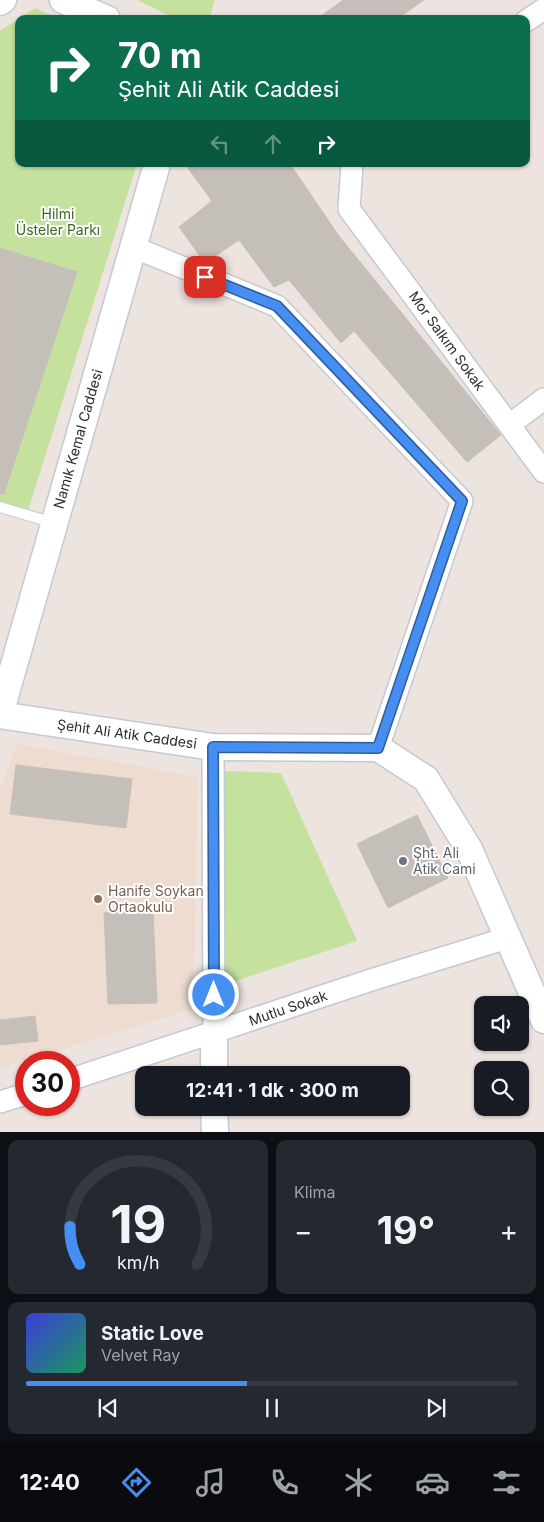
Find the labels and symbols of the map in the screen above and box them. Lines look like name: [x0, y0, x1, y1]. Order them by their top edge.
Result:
park label: Hilmi Üsteler Parkı: [16, 205, 100, 238]
pin: [184, 256, 226, 298]
street label: Mor Salkım Sokak: [406, 288, 489, 394]
street label: Namık Kemal Caddesi: [49, 367, 106, 511]
street label: Şehit Ali Atik Caddesi: [56, 715, 198, 752]
place label: Şht. Ali Atik Cami: [413, 844, 476, 877]
marker: Şht. Ali Atik Cami: [397, 855, 409, 867]
place label: Hanife Soykan Ortaokulu: [108, 882, 204, 915]
marker: Hanife Soykan Ortaokulu: [92, 893, 104, 905]
position arrow: [187, 968, 239, 1020]
street label: Mutlu Sokak: [246, 986, 330, 1029]
speed limit sign: 30: [15, 1051, 80, 1116]

